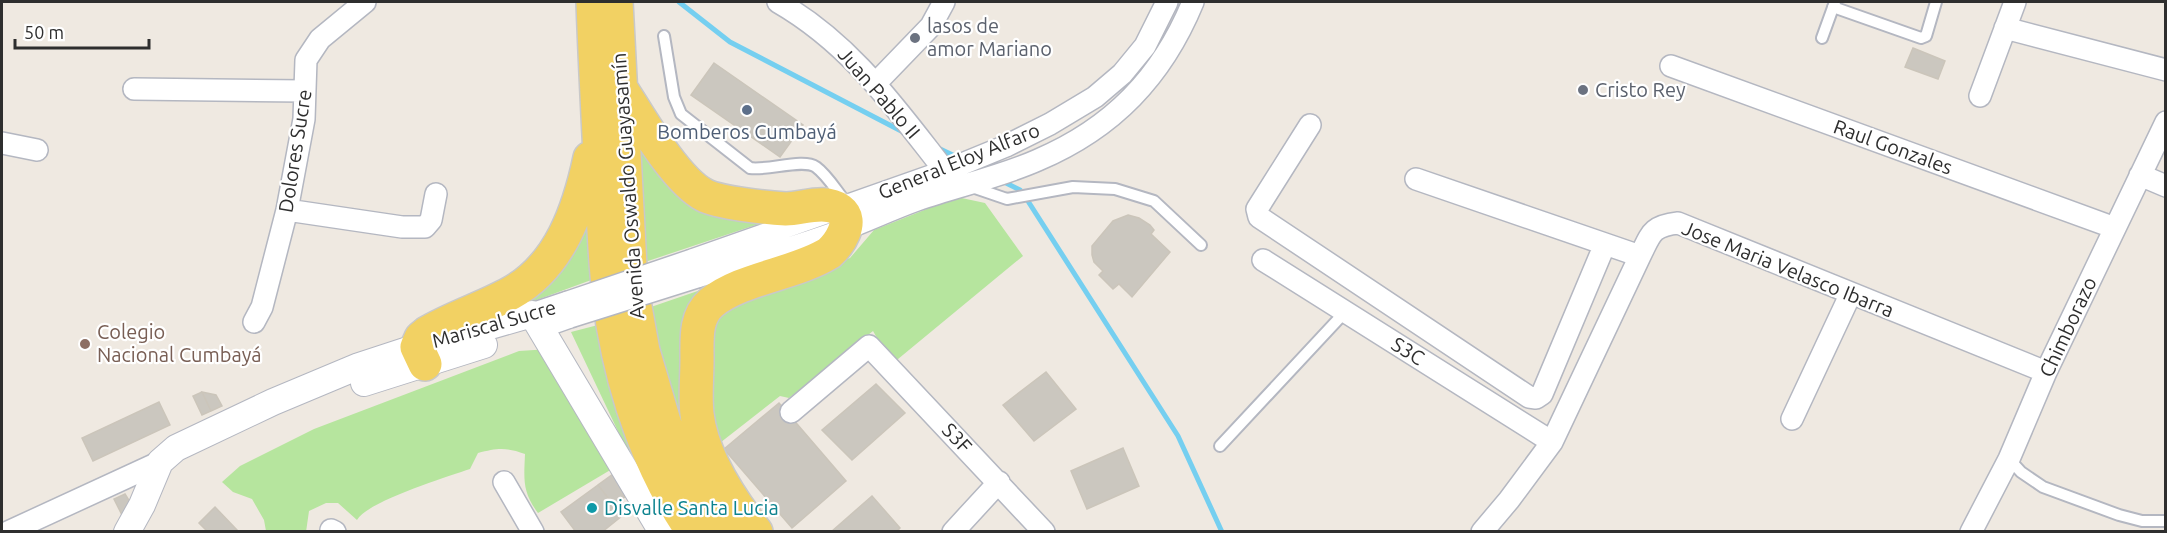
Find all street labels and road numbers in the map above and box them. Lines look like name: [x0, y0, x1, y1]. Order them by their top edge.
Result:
street label: Juan Pablo II: [834, 42, 925, 143]
street label: Avenida Oswaldo Guayasamín: [607, 52, 648, 320]
street label: Dolores Sucre: [273, 88, 316, 214]
street label: Raul Gonzales: [1831, 114, 1956, 179]
street label: General Eloy Alfaro: [875, 118, 1043, 203]
street label: Jose Maria Velasco Ibarra: [1679, 216, 1897, 322]
street label: Chimborazo: [2034, 273, 2101, 380]
street label: Mariscal Sucre: [429, 295, 559, 352]
street label: S3C: [1388, 332, 1429, 369]
street label: S3F: [938, 418, 977, 457]

